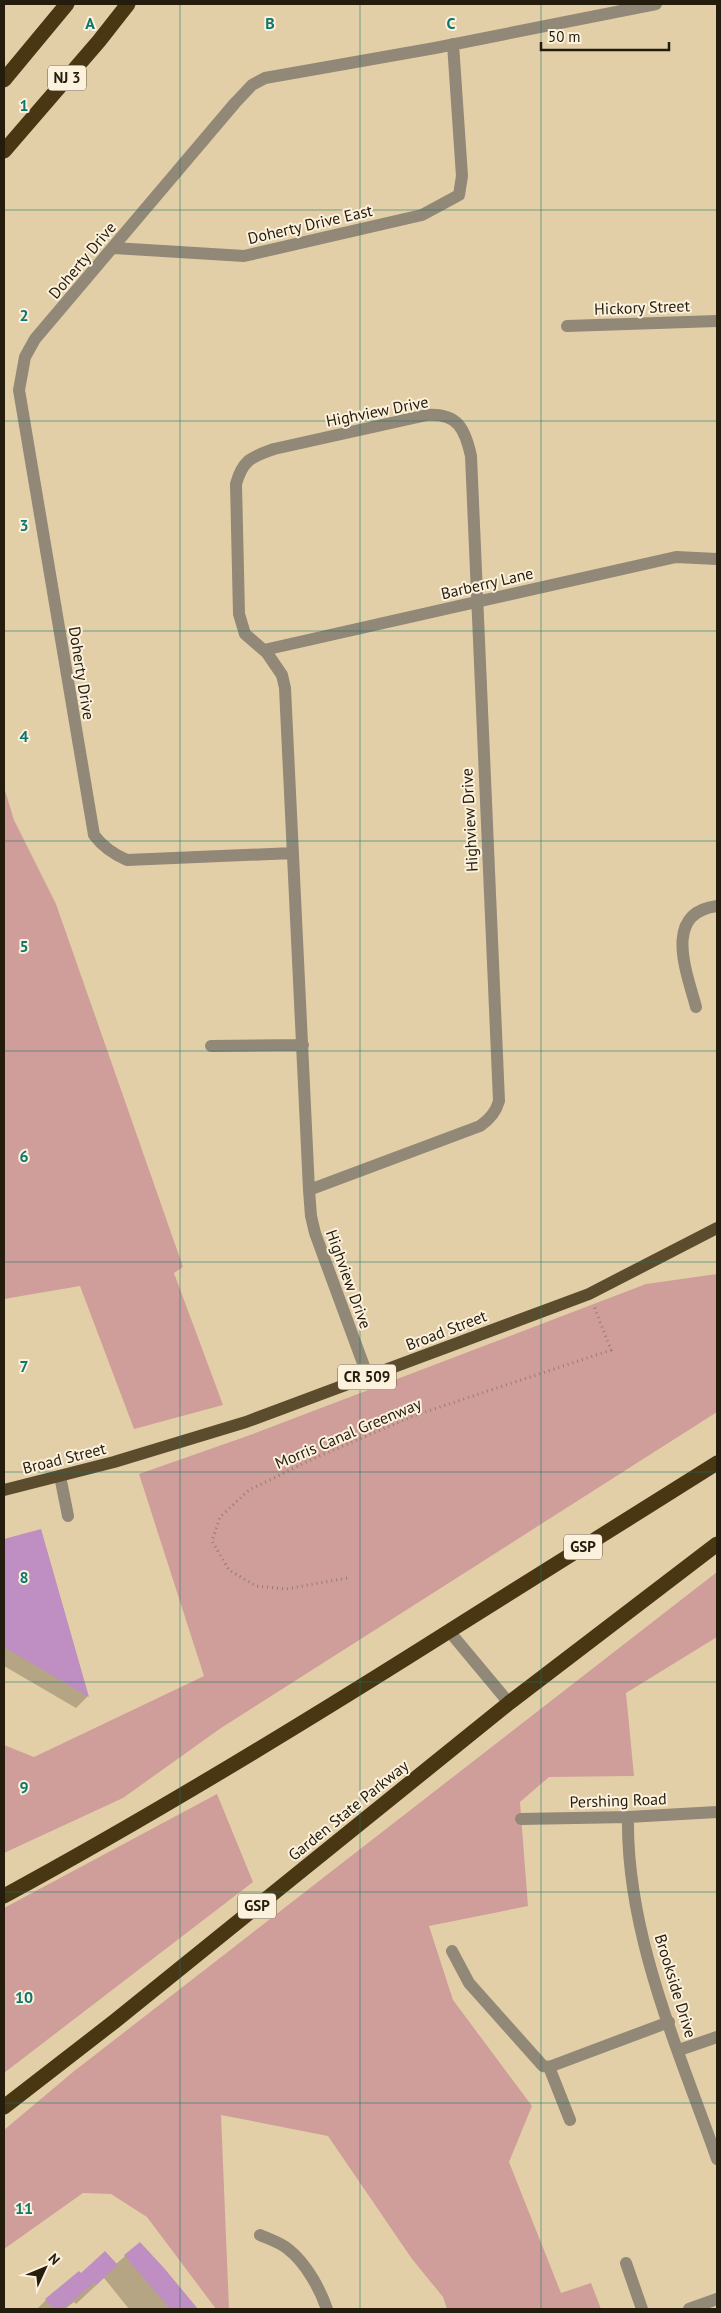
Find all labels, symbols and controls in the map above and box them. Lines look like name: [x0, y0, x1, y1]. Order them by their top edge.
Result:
text: A: [85, 13, 95, 33]
text: B: [265, 13, 275, 33]
text: C: [447, 13, 456, 33]
scale bar: [541, 20, 668, 52]
text: 50 m: [548, 27, 581, 46]
road number: NJ 3: [48, 66, 86, 90]
text: 1: [19, 95, 29, 115]
street label: Doherty Drive East: [246, 200, 375, 248]
street label: Doherty Drive: [44, 217, 120, 303]
street label: Hickory Street: [594, 295, 691, 319]
text: 2: [19, 305, 29, 325]
street label: Highview Drive: [324, 391, 430, 431]
text: 3: [19, 515, 29, 535]
street label: Barberry Lane: [439, 563, 535, 603]
street label: Doherty Drive: [65, 625, 99, 721]
text: 4: [19, 726, 29, 746]
street label: Highview Drive: [456, 768, 482, 872]
text: 5: [19, 936, 29, 956]
text: 6: [19, 1146, 29, 1166]
street label: Highview Drive: [322, 1227, 376, 1331]
street label: Broad Street: [403, 1305, 490, 1355]
text: 7: [19, 1356, 29, 1376]
road number: CR 509: [338, 1364, 396, 1390]
street label: Morris Canal Greenway: [272, 1393, 425, 1473]
street label: Broad Street: [20, 1438, 108, 1478]
road number: GSP: [564, 1534, 602, 1560]
text: 8: [19, 1567, 29, 1587]
street label: Garden State Parkway: [284, 1755, 413, 1865]
text: 9: [19, 1777, 29, 1797]
street label: Pershing Road: [569, 1788, 667, 1812]
road number: GSP: [238, 1894, 276, 1918]
street label: Brookside Drive: [651, 1932, 701, 2040]
text: 10: [15, 1987, 33, 2007]
text: 11: [15, 2198, 33, 2218]
north arrow: [20, 2243, 70, 2293]
text: N: [45, 2249, 64, 2269]

